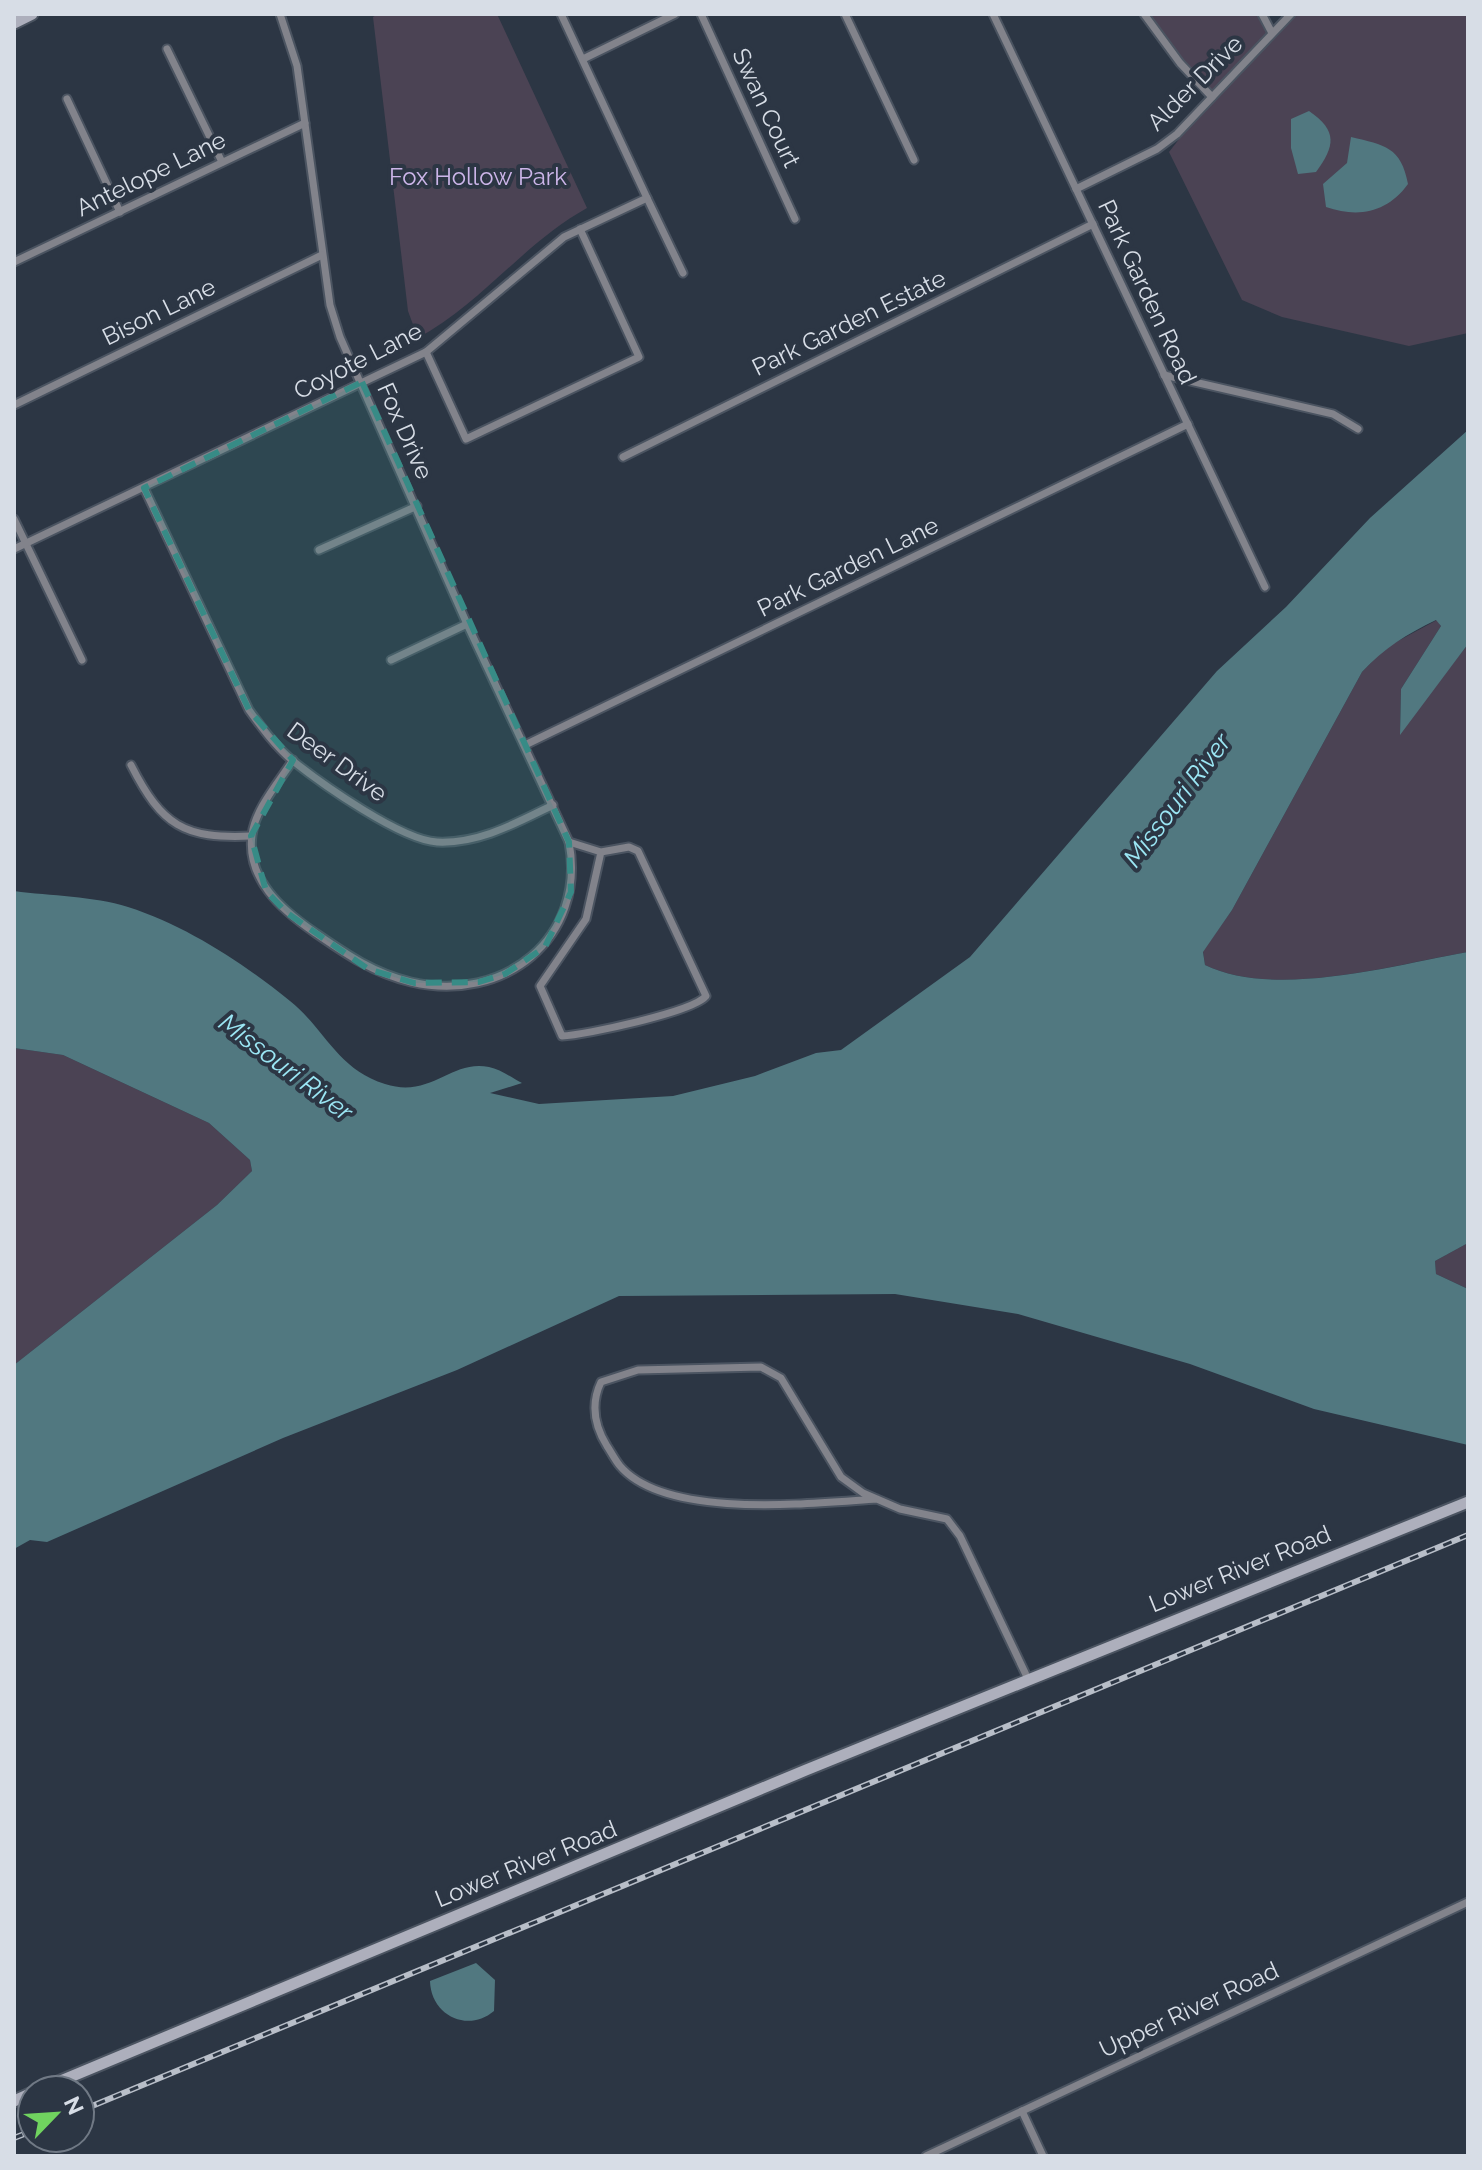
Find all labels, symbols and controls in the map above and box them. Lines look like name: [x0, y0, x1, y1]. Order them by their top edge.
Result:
street label: Alder Drive: [1141, 29, 1248, 136]
street label: Swan Court: [726, 44, 807, 172]
street label: Antelope Lane: [71, 125, 230, 222]
park label: Fox Hollow Park: [389, 162, 567, 191]
street label: Park Garden Road: [1092, 195, 1203, 389]
street label: Park Garden Estate: [747, 263, 950, 382]
street label: Bison Lane: [97, 272, 220, 351]
street label: Coyote Lane: [289, 316, 427, 405]
street label: Fox Drive: [371, 378, 440, 484]
street label: Park Garden Lane: [753, 510, 943, 623]
street label: Deer Drive: [282, 716, 393, 808]
water label: Missouri River: [1117, 726, 1238, 873]
water label: Missouri River: [213, 1007, 360, 1128]
street label: Lower River Road: [1145, 1519, 1335, 1618]
street label: Lower River Road: [431, 1814, 621, 1913]
street label: Upper River Road: [1095, 1955, 1283, 2064]
north arrow: [16, 2074, 96, 2154]
text: N: [59, 2092, 89, 2119]

